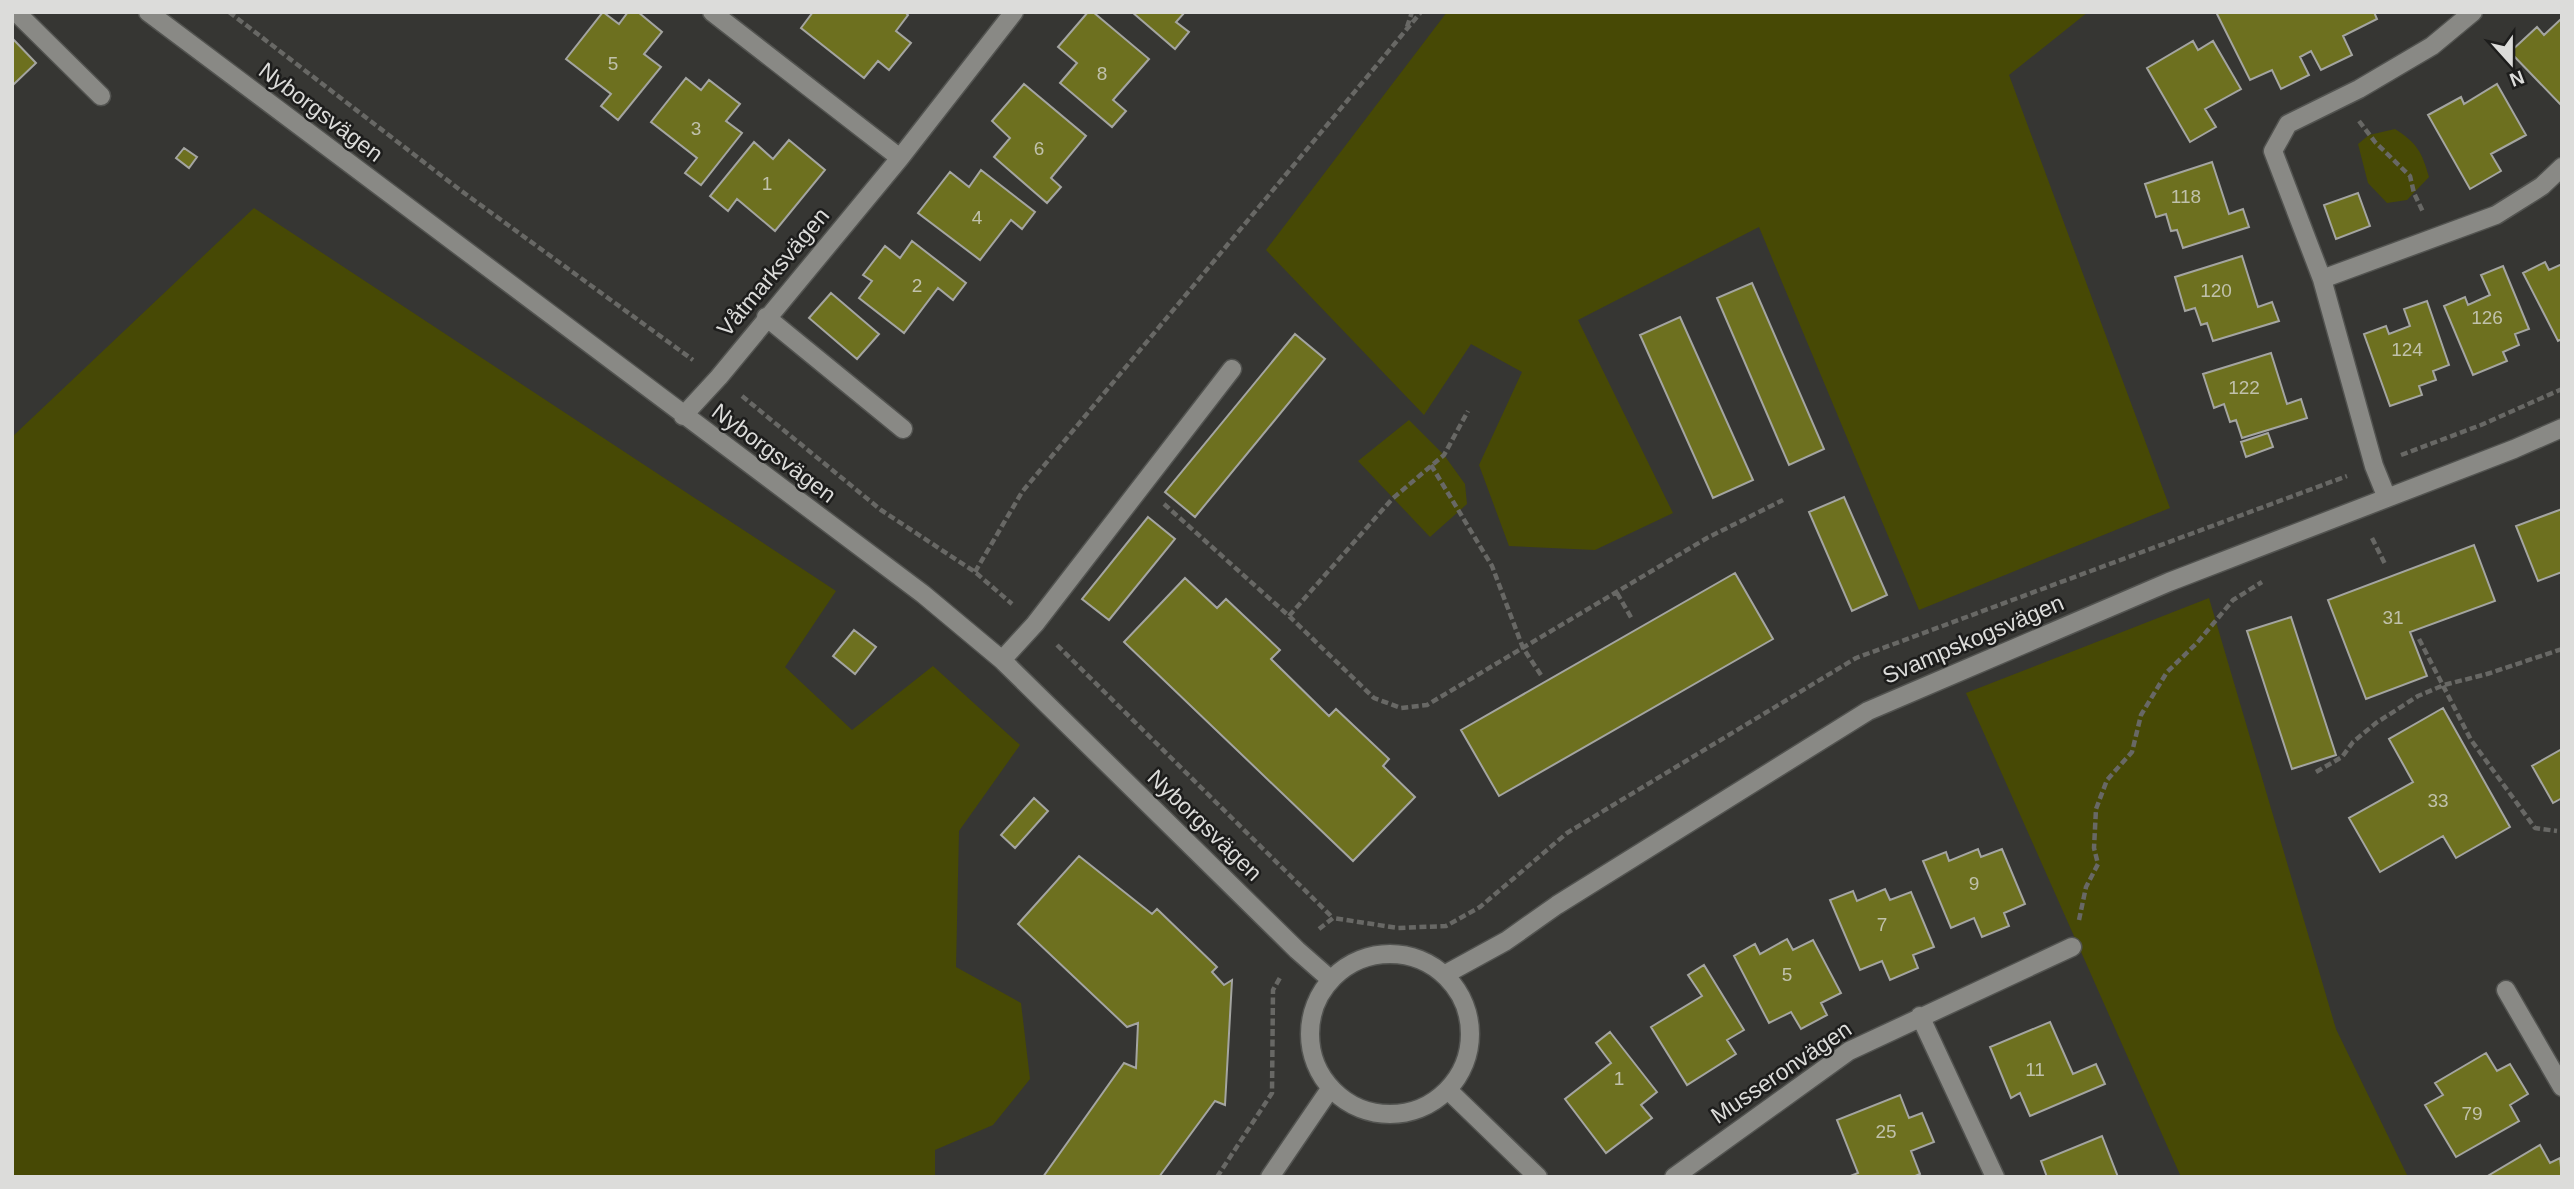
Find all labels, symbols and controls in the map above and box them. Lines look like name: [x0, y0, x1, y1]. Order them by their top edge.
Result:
north arrow: [2476, 28, 2546, 98]
house number: 5: [608, 53, 618, 74]
street label: Nyborgsvägen: [254, 57, 388, 167]
house number: 8: [1097, 63, 1107, 84]
text: N: [2507, 66, 2527, 91]
house number: 3: [691, 118, 701, 139]
house number: 6: [1034, 138, 1044, 159]
house number: 1: [762, 173, 772, 194]
house number: 118: [2171, 186, 2201, 207]
street label: Våtmarksvägen: [712, 202, 834, 342]
house number: 4: [972, 207, 983, 228]
house number: 2: [912, 275, 922, 296]
house number: 120: [2200, 280, 2232, 301]
house number: 126: [2471, 307, 2503, 328]
house number: 124: [2391, 339, 2423, 360]
house number: 122: [2228, 377, 2260, 398]
street label: Nyborgsvägen: [707, 398, 841, 508]
street label: Svampskogsvägen: [1878, 589, 2068, 689]
house number: 31: [2382, 607, 2404, 628]
street label: Nyborgsvägen: [1143, 764, 1267, 886]
house number: 33: [2427, 790, 2449, 811]
house number: 9: [1969, 873, 1979, 894]
house number: 7: [1877, 914, 1887, 935]
house number: 5: [1782, 964, 1792, 985]
street label: Musseronvägen: [1706, 1015, 1856, 1129]
house number: 11: [2025, 1059, 2045, 1080]
house number: 1: [1614, 1068, 1624, 1089]
house number: 79: [2461, 1103, 2483, 1124]
house number: 25: [1875, 1121, 1897, 1142]

